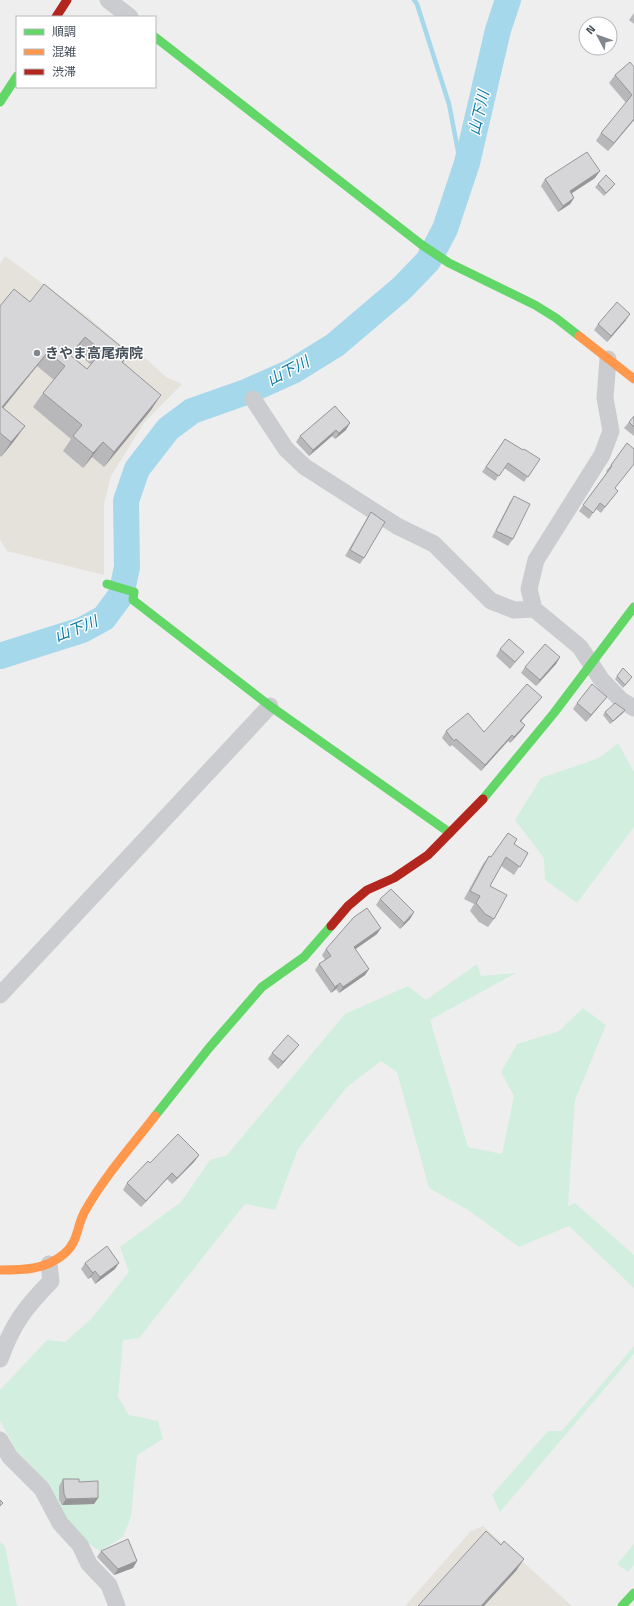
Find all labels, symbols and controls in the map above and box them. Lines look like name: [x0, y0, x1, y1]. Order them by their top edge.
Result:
legend: [16, 16, 156, 88]
north arrow: [578, 16, 618, 56]
text: N: [582, 21, 599, 38]
text: 順調: [52, 22, 76, 41]
text: 混雑: [52, 42, 76, 61]
text: 渋滞: [52, 62, 76, 81]
water label: 山下川: [462, 86, 495, 137]
place label: きやま高尾病院: [45, 342, 143, 363]
marker: きやま高尾病院: [32, 348, 42, 358]
water label: 山下川: [262, 349, 315, 391]
water label: 山下川: [51, 609, 103, 648]

